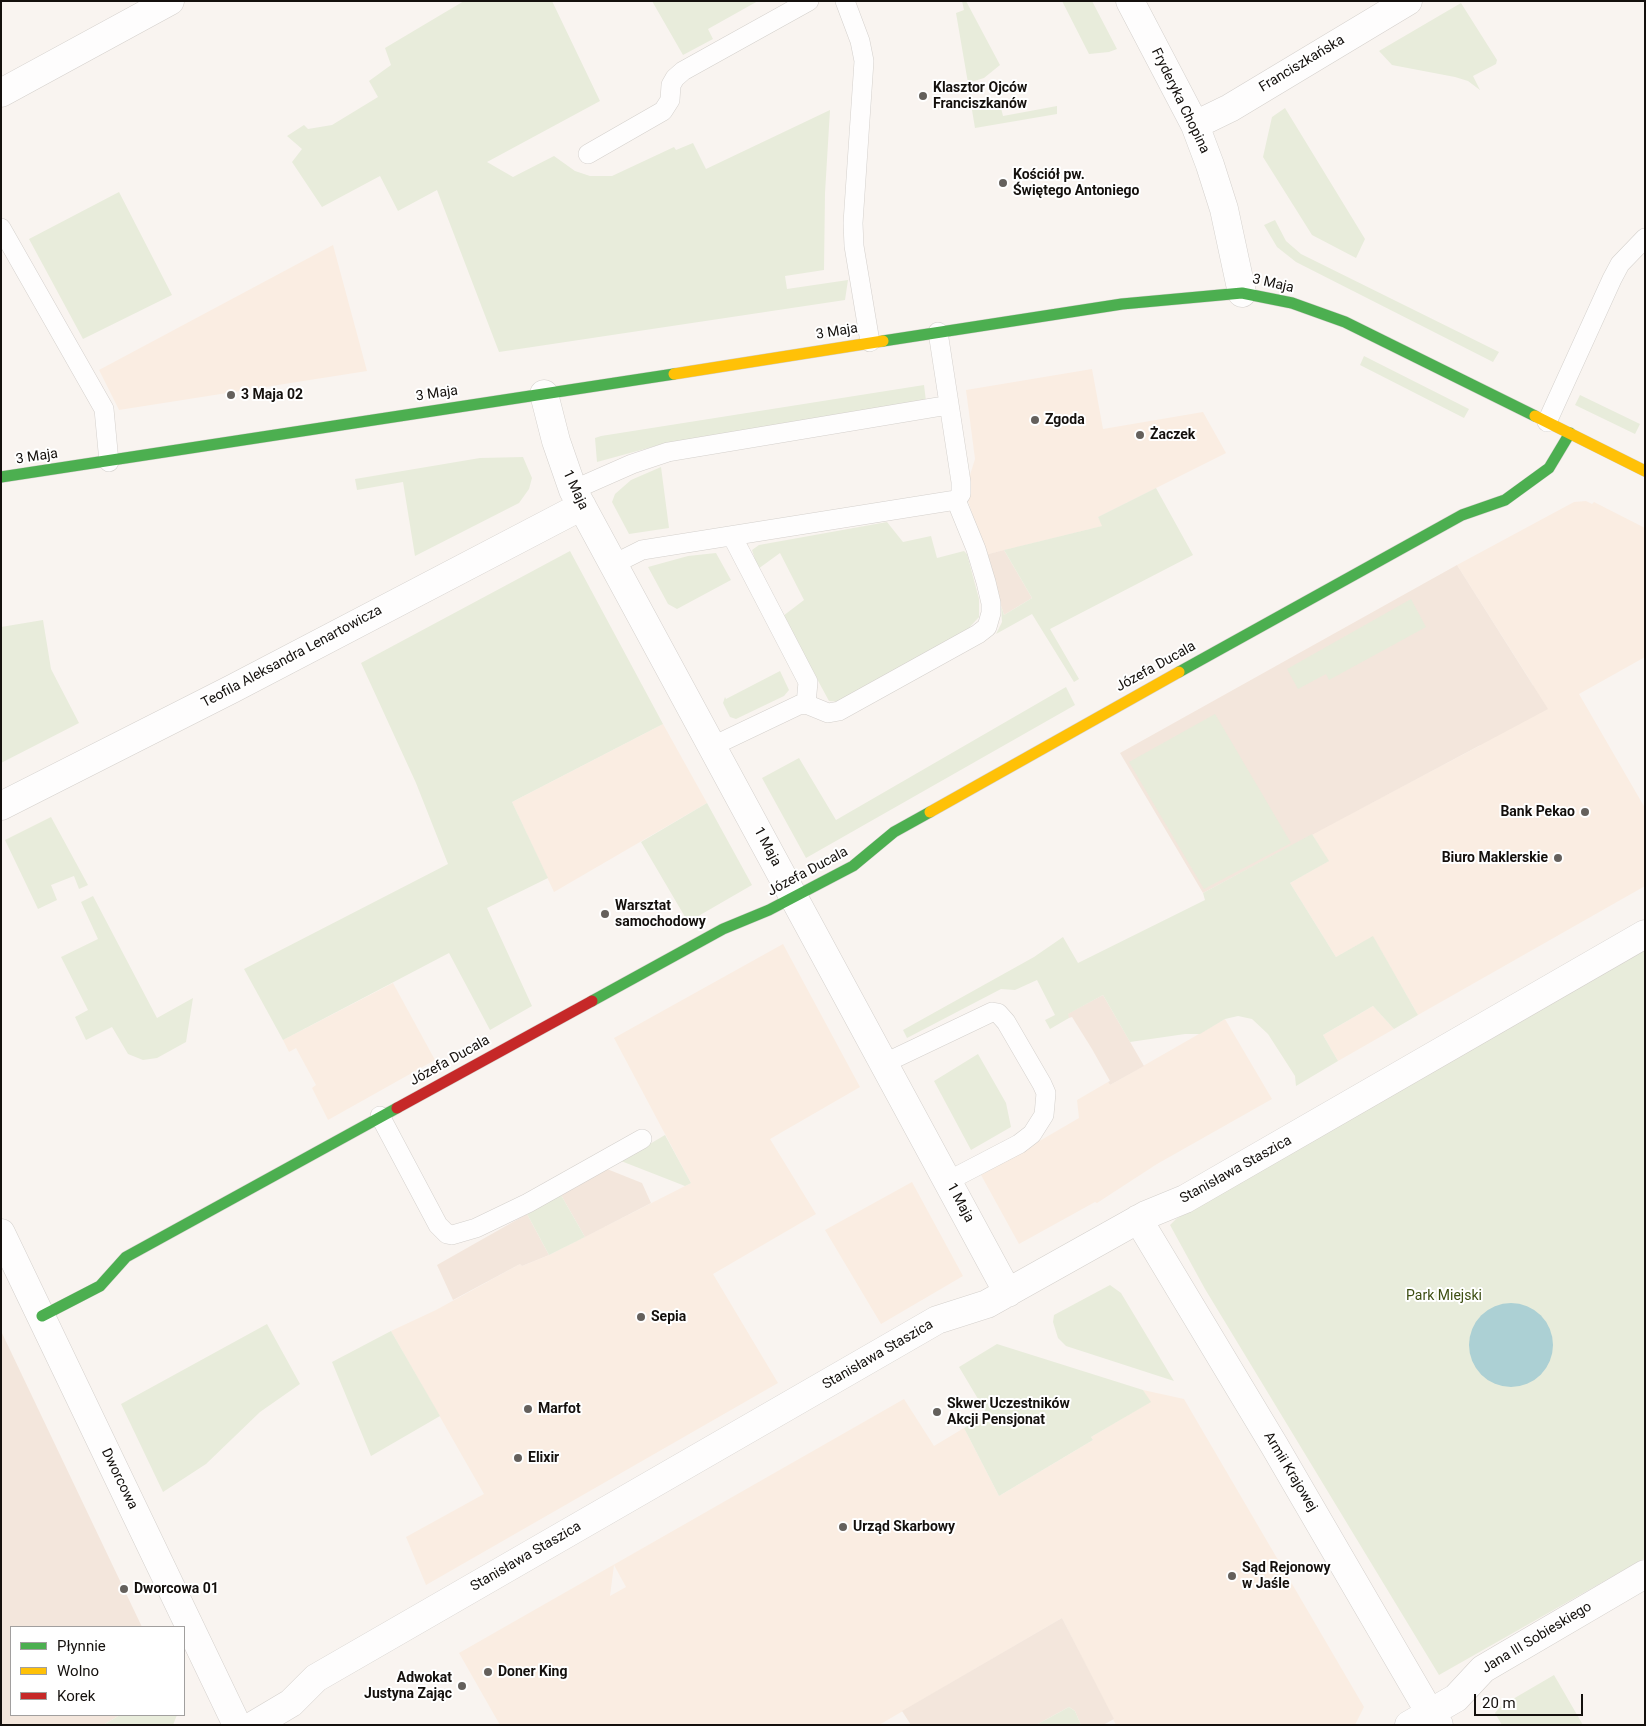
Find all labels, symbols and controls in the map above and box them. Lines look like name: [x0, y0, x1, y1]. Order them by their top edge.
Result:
street label: Franciszkańska: [1256, 32, 1348, 96]
street label: Fryderyka Chopina: [1147, 45, 1213, 157]
place label: Klasztor Ojców Franciszkanów: [933, 80, 1027, 112]
marker: Klasztor Ojców Franciszkanów: [917, 90, 929, 102]
place label: Kościół pw. Świętego Antoniego: [1013, 167, 1139, 200]
marker: Kościół pw. Świętego Antoniego: [997, 177, 1009, 189]
street label: 3 Maja: [1251, 271, 1295, 297]
street label: 3 Maja: [815, 320, 859, 344]
street label: 3 Maja: [415, 383, 459, 405]
place label: 3 Maja 02: [241, 387, 303, 403]
marker: 3 Maja 02: [225, 389, 237, 401]
place label: Zgoda: [1045, 412, 1085, 428]
marker: Zgoda: [1029, 414, 1041, 426]
place label: Żaczek: [1150, 427, 1195, 443]
marker: Żaczek: [1134, 429, 1146, 441]
street label: 3 Maja: [15, 446, 59, 468]
street label: 1 Maja: [558, 467, 592, 513]
street label: Teofila Aleksandra Lenartowicza: [199, 602, 385, 712]
street label: Józefa Ducala: [1113, 638, 1199, 696]
place label: Bank Pekao: [1500, 804, 1575, 820]
marker: Bank Pekao: [1579, 806, 1591, 818]
street label: 1 Maja: [750, 824, 784, 870]
street label: Józefa Ducala: [765, 844, 851, 900]
place label: Biuro Maklerskie: [1442, 850, 1548, 866]
marker: Biuro Maklerskie: [1552, 852, 1564, 864]
place label: Warsztat samochodowy: [615, 898, 706, 930]
marker: Warsztat samochodowy: [599, 908, 611, 920]
street label: Józefa Ducala: [407, 1032, 493, 1090]
street label: Stanisława Staszica: [1177, 1132, 1295, 1208]
street label: 1 Maja: [943, 1180, 977, 1226]
park label: Park Miejski: [1406, 1288, 1482, 1304]
place label: Sepia: [651, 1309, 686, 1325]
marker: Sepia: [635, 1311, 647, 1323]
street label: Stanisława Staszica: [820, 1316, 936, 1394]
place label: Skwer Uczestników Akcji Pensjonat: [947, 1396, 1070, 1428]
place label: Marfot: [538, 1401, 581, 1417]
marker: Marfot: [522, 1403, 534, 1415]
marker: Skwer Uczestników Akcji Pensjonat: [931, 1406, 943, 1418]
street label: Armii Krajowej: [1260, 1429, 1320, 1515]
street label: Dworcowa: [97, 1446, 141, 1512]
place label: Elixir: [528, 1450, 559, 1466]
marker: Elixir: [512, 1452, 524, 1464]
street label: Stanisława Staszica: [468, 1518, 584, 1596]
place label: Urząd Skarbowy: [853, 1519, 955, 1535]
marker: Urząd Skarbowy: [837, 1521, 849, 1533]
place label: Sąd Rejonowy w Jaśle: [1242, 1560, 1331, 1592]
marker: Sąd Rejonowy w Jaśle: [1226, 1570, 1238, 1582]
place label: Dworcowa 01: [134, 1581, 219, 1597]
marker: Dworcowa 01: [118, 1583, 130, 1595]
street label: Jana III Sobieskiego: [1479, 1599, 1595, 1677]
legend: [10, 1626, 185, 1716]
text: Płynnie: [57, 1637, 106, 1655]
text: Wolno: [57, 1662, 99, 1680]
place label: Doner King: [498, 1664, 567, 1680]
marker: Doner King: [482, 1666, 494, 1678]
place label: Adwokat Justyna Zając: [364, 1670, 452, 1702]
marker: Adwokat Justyna Zając: [456, 1680, 468, 1692]
scale bar: [1476, 1684, 1585, 1716]
text: Korek: [57, 1687, 95, 1705]
text: 20 m: [1482, 1694, 1516, 1712]

